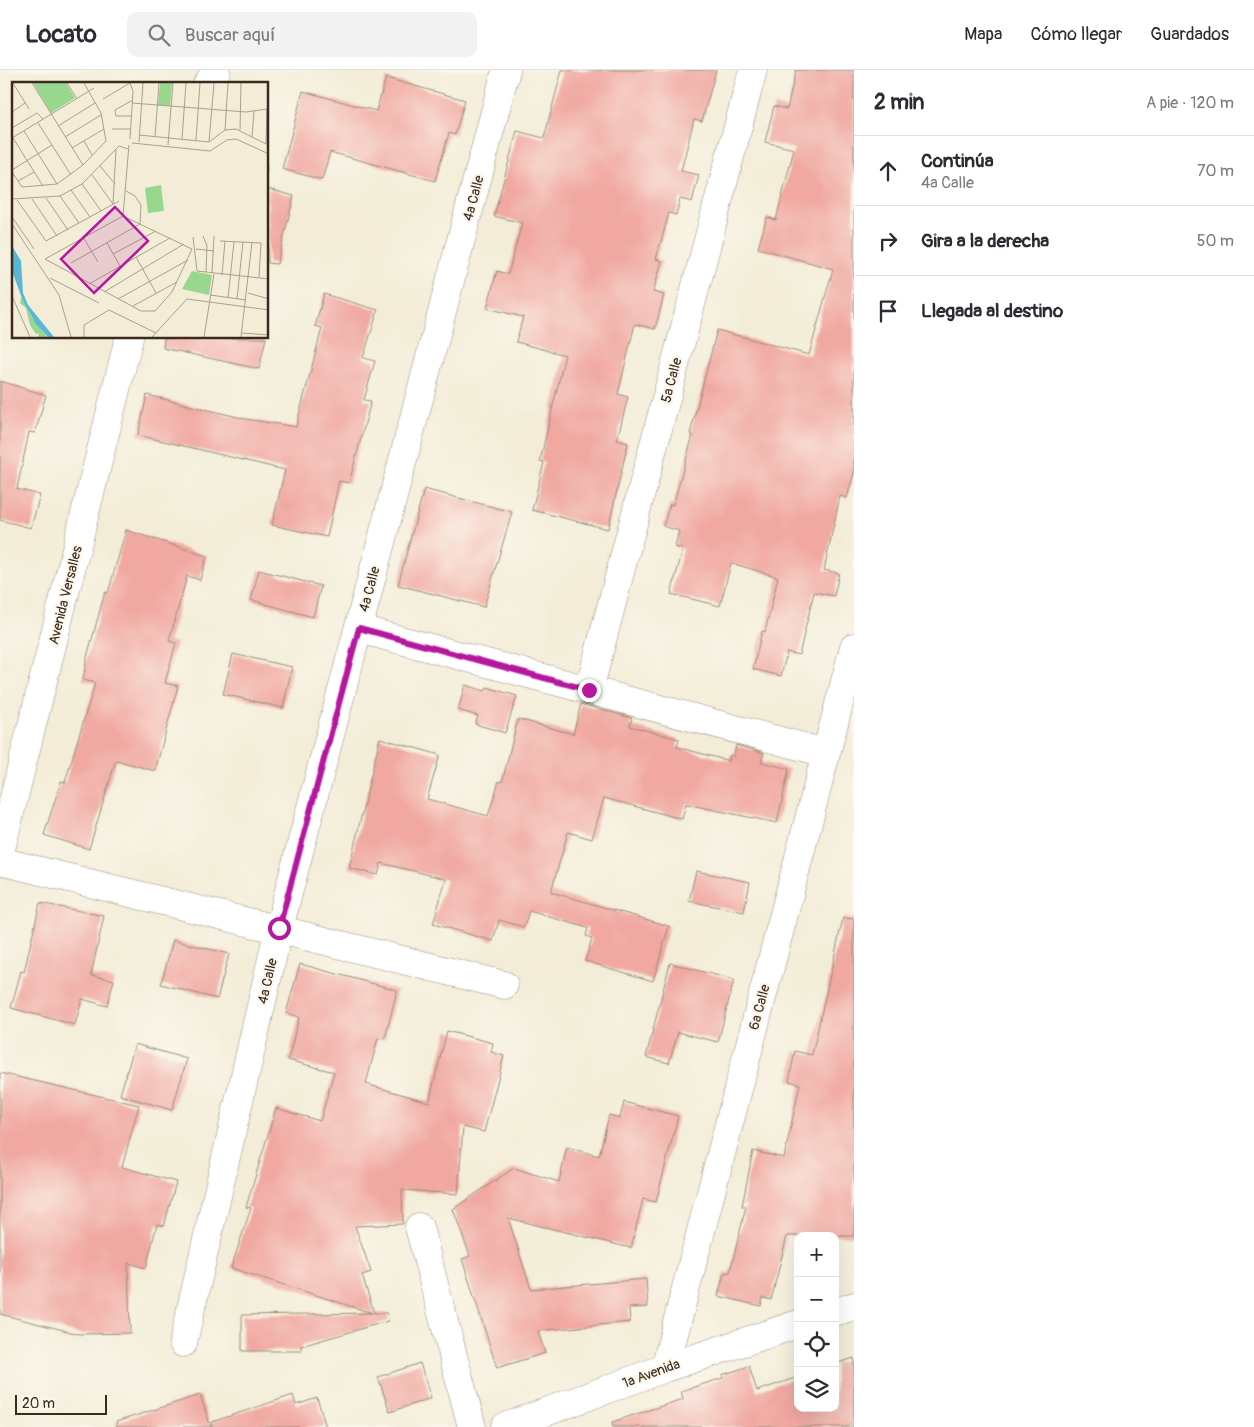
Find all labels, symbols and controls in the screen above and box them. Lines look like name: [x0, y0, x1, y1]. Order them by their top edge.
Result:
search box: [127, 12, 477, 57]
text: Locato: [25, 20, 97, 49]
icon: search: [145, 21, 173, 49]
text: Buscar aquí: [185, 23, 275, 47]
text: Mapa: [964, 23, 1002, 46]
text: Cómo llegar: [1030, 23, 1122, 46]
text: Guardados: [1150, 23, 1229, 46]
inset map: [12, 82, 269, 339]
text: 2 min: [874, 89, 924, 116]
text: A pie · 120 m: [1146, 93, 1234, 113]
text: Continúa: [921, 149, 994, 173]
icon: ahead: [874, 157, 902, 185]
text: 70 m: [1197, 161, 1234, 181]
street label: 4a Calle: [459, 173, 488, 223]
text: 4a Calle: [921, 173, 974, 193]
icon: right: [874, 227, 902, 255]
text: Gira a la derecha: [921, 229, 1049, 253]
text: 50 m: [1197, 231, 1234, 251]
icon: arrive: [874, 297, 902, 325]
text: Llegada al destino: [921, 299, 1063, 323]
street label: 5a Calle: [657, 356, 686, 404]
street label: Avenida Versalles: [45, 543, 86, 646]
street label: 4a Calle: [355, 564, 384, 614]
route end: [578, 679, 601, 702]
route start: [268, 917, 291, 940]
street label: 4a Calle: [254, 957, 281, 1006]
street label: 6a Calle: [745, 982, 774, 1032]
map controls: [794, 1232, 839, 1412]
button: +: [794, 1232, 839, 1277]
button: −: [794, 1277, 839, 1322]
button: locate: [794, 1322, 839, 1367]
street label: 1a Avenida: [620, 1355, 682, 1392]
button: layers: [794, 1367, 839, 1412]
scale bar: [15, 1392, 108, 1415]
text: 20 m: [22, 1395, 55, 1412]

